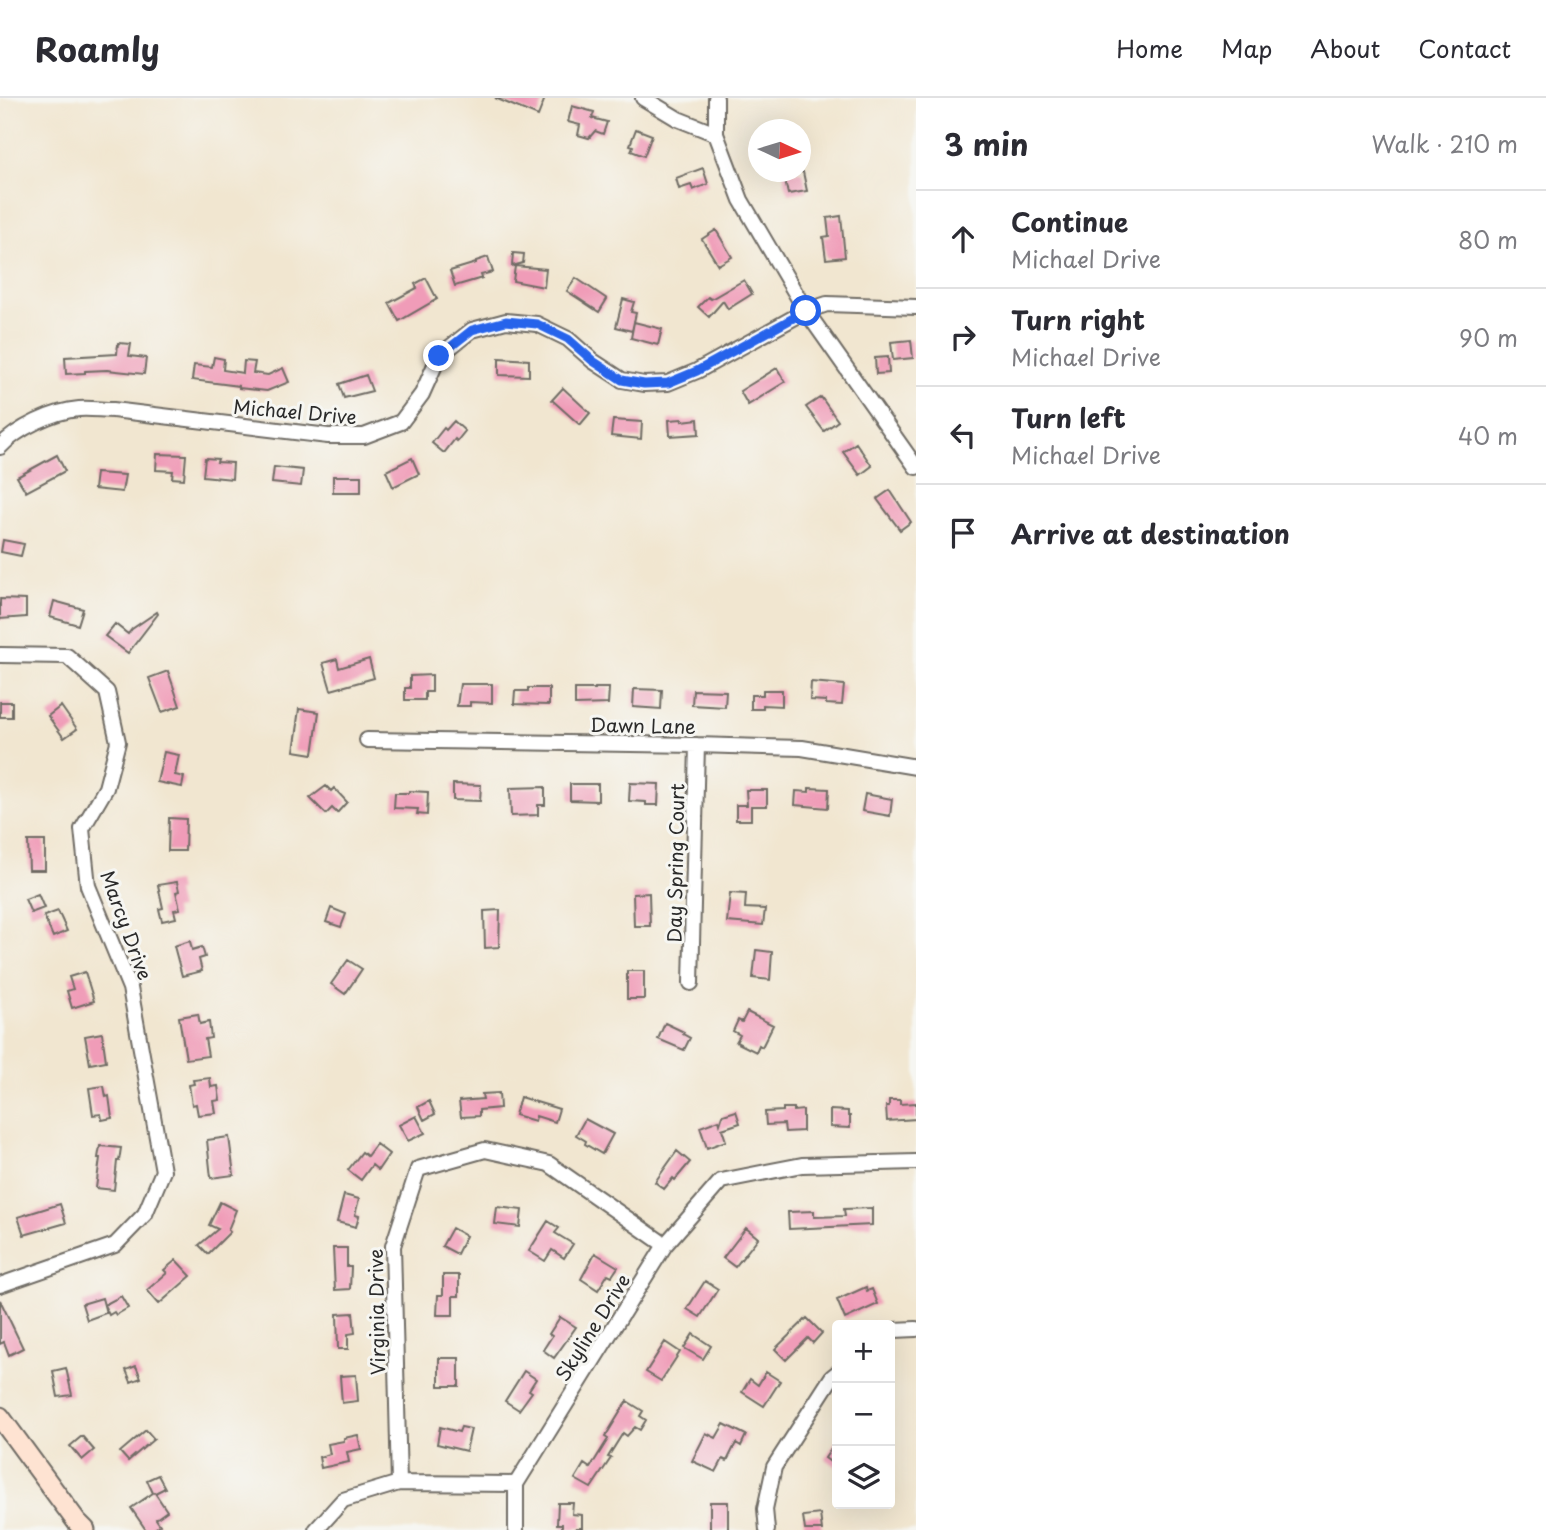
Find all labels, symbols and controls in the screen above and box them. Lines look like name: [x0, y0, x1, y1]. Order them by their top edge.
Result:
text: Roamly: [35, 23, 160, 73]
text: Home: [1116, 30, 1183, 66]
text: Map: [1221, 30, 1272, 66]
text: About: [1310, 30, 1380, 66]
text: Contact: [1418, 30, 1511, 66]
north arrow: [748, 119, 811, 182]
text: 3 min: [944, 121, 1029, 166]
text: Walk · 210 m: [1371, 126, 1518, 161]
text: Continue: [1011, 202, 1128, 241]
icon: ahead: [944, 220, 982, 258]
text: 80 m: [1458, 222, 1518, 257]
text: Michael Drive: [1011, 241, 1161, 276]
route start: [790, 295, 821, 326]
text: Turn right: [1011, 300, 1145, 339]
icon: right: [944, 318, 982, 356]
text: 90 m: [1459, 320, 1518, 355]
text: Michael Drive: [1011, 339, 1161, 374]
route end: [423, 340, 454, 371]
street label: Michael Drive: [232, 392, 358, 430]
text: Turn left: [1011, 398, 1126, 437]
icon: left: [944, 416, 982, 454]
text: 40 m: [1458, 418, 1518, 453]
text: Michael Drive: [1011, 437, 1161, 472]
icon: arrive: [944, 514, 982, 552]
text: Arrive at destination: [1011, 514, 1290, 553]
street label: Dawn Lane: [590, 710, 696, 740]
street label: Day Spring Court: [660, 783, 690, 943]
street label: Marcy Drive: [94, 866, 160, 984]
street label: Virginia Drive: [361, 1248, 391, 1376]
street label: Skyline Drive: [548, 1268, 636, 1386]
map controls: [832, 1320, 895, 1509]
button: +: [832, 1320, 895, 1383]
button: −: [832, 1383, 895, 1446]
button: layers: [832, 1446, 895, 1509]

